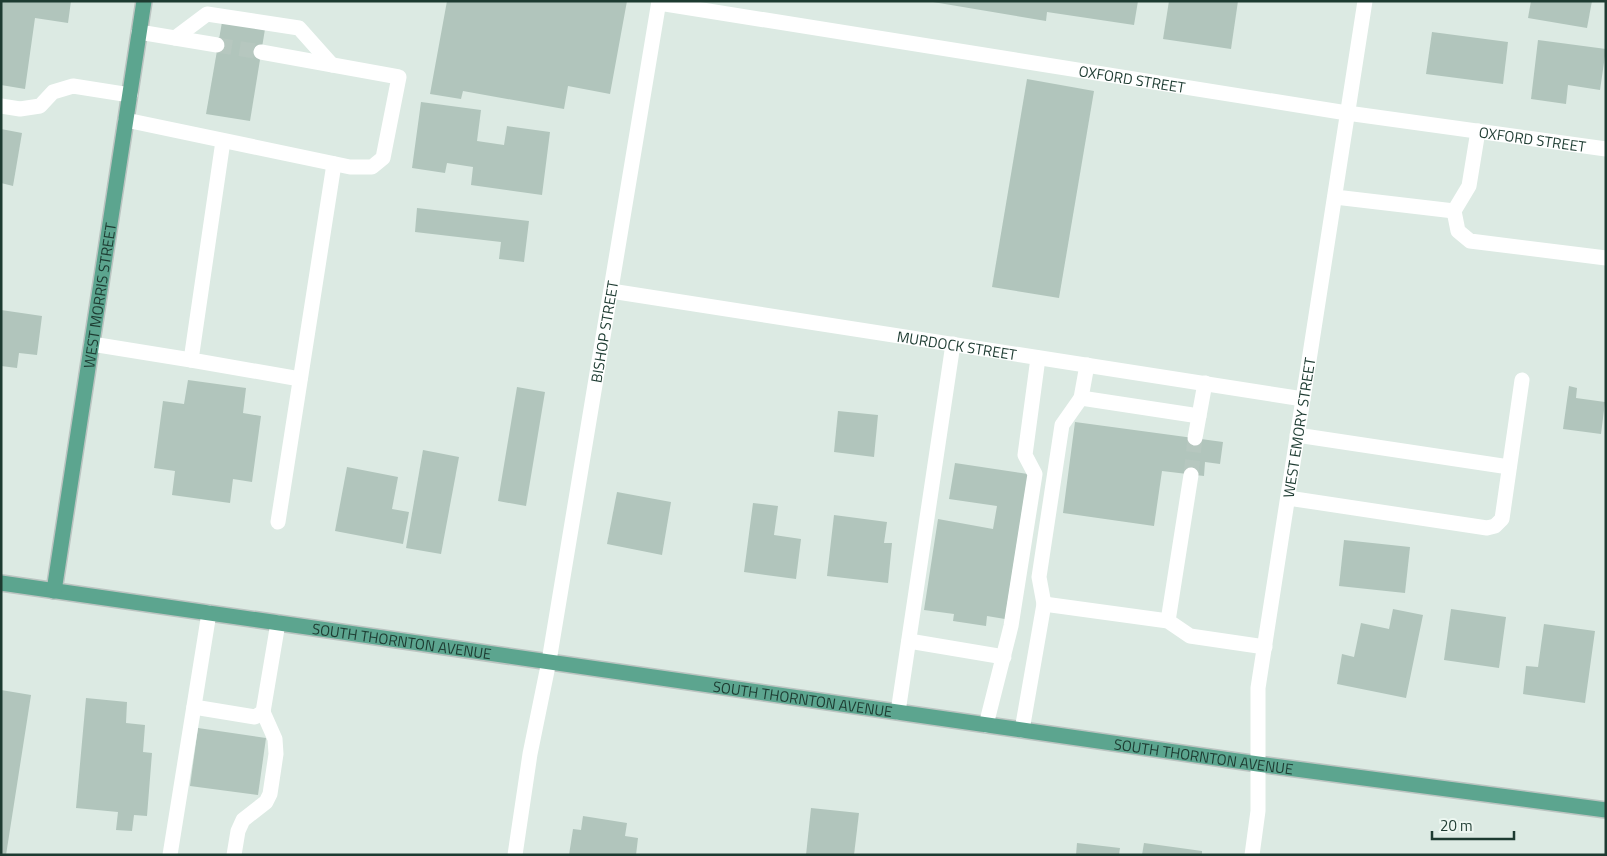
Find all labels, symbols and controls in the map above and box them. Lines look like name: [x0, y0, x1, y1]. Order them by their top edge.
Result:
street label: OXFORD STREET: [1077, 59, 1187, 98]
street label: OXFORD STREET: [1478, 120, 1587, 158]
street label: WEST MORRIS STREET: [77, 221, 122, 370]
street label: BISHOP STREET: [584, 279, 624, 384]
street label: MURDOCK STREET: [895, 324, 1018, 366]
street label: WEST EMORY STREET: [1276, 356, 1321, 499]
street label: SOUTH THORNTON AVENUE: [311, 616, 493, 665]
street label: SOUTH THORNTON AVENUE: [712, 674, 894, 723]
street label: SOUTH THORNTON AVENUE: [1112, 732, 1295, 780]
scale bar: [1432, 808, 1514, 840]
text: 20 m: [1440, 814, 1473, 837]

